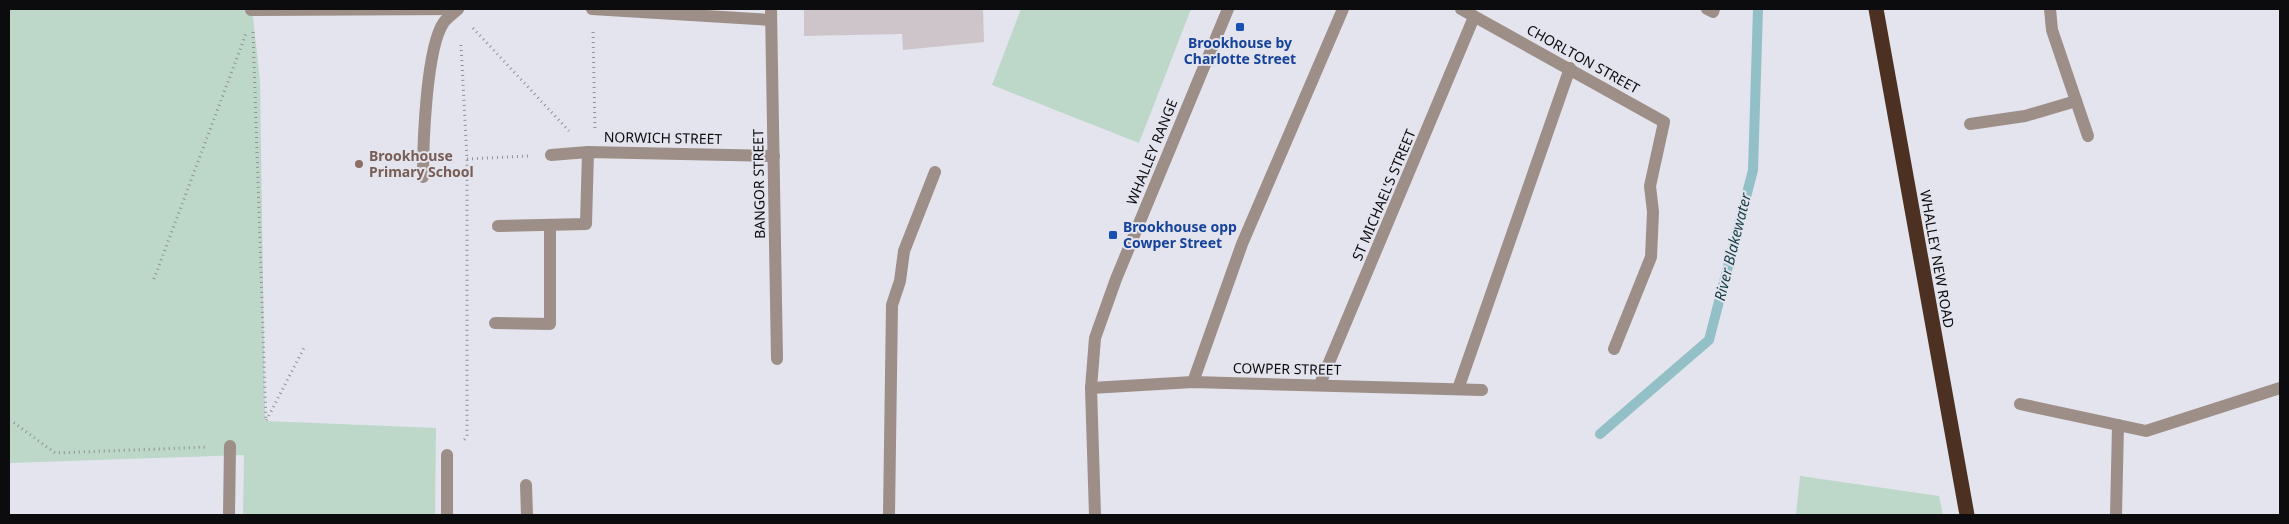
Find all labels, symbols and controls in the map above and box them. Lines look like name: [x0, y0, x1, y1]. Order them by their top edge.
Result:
street label: CHORLTON STREET: [1523, 20, 1643, 98]
marker: Brookhouse by Charlotte Street: [1234, 21, 1246, 33]
place label: Brookhouse by Charlotte Street: [1184, 33, 1296, 68]
street label: WHALLEY RANGE: [1122, 96, 1181, 208]
street label: ST MICHAEL'S STREET: [1347, 126, 1420, 263]
street label: NORWICH STREET: [604, 127, 723, 148]
street label: BANGOR STREET: [748, 129, 769, 239]
place label: Brookhouse Primary School: [369, 146, 474, 181]
marker: Brookhouse Primary School: [353, 158, 365, 170]
street label: WHALLEY NEW ROAD: [1916, 188, 1959, 329]
water label: River Blakewater: [1709, 190, 1755, 303]
place label: Brookhouse opp Cowper Street: [1123, 217, 1237, 252]
marker: Brookhouse opp Cowper Street: [1107, 229, 1119, 241]
street label: COWPER STREET: [1233, 358, 1342, 379]

